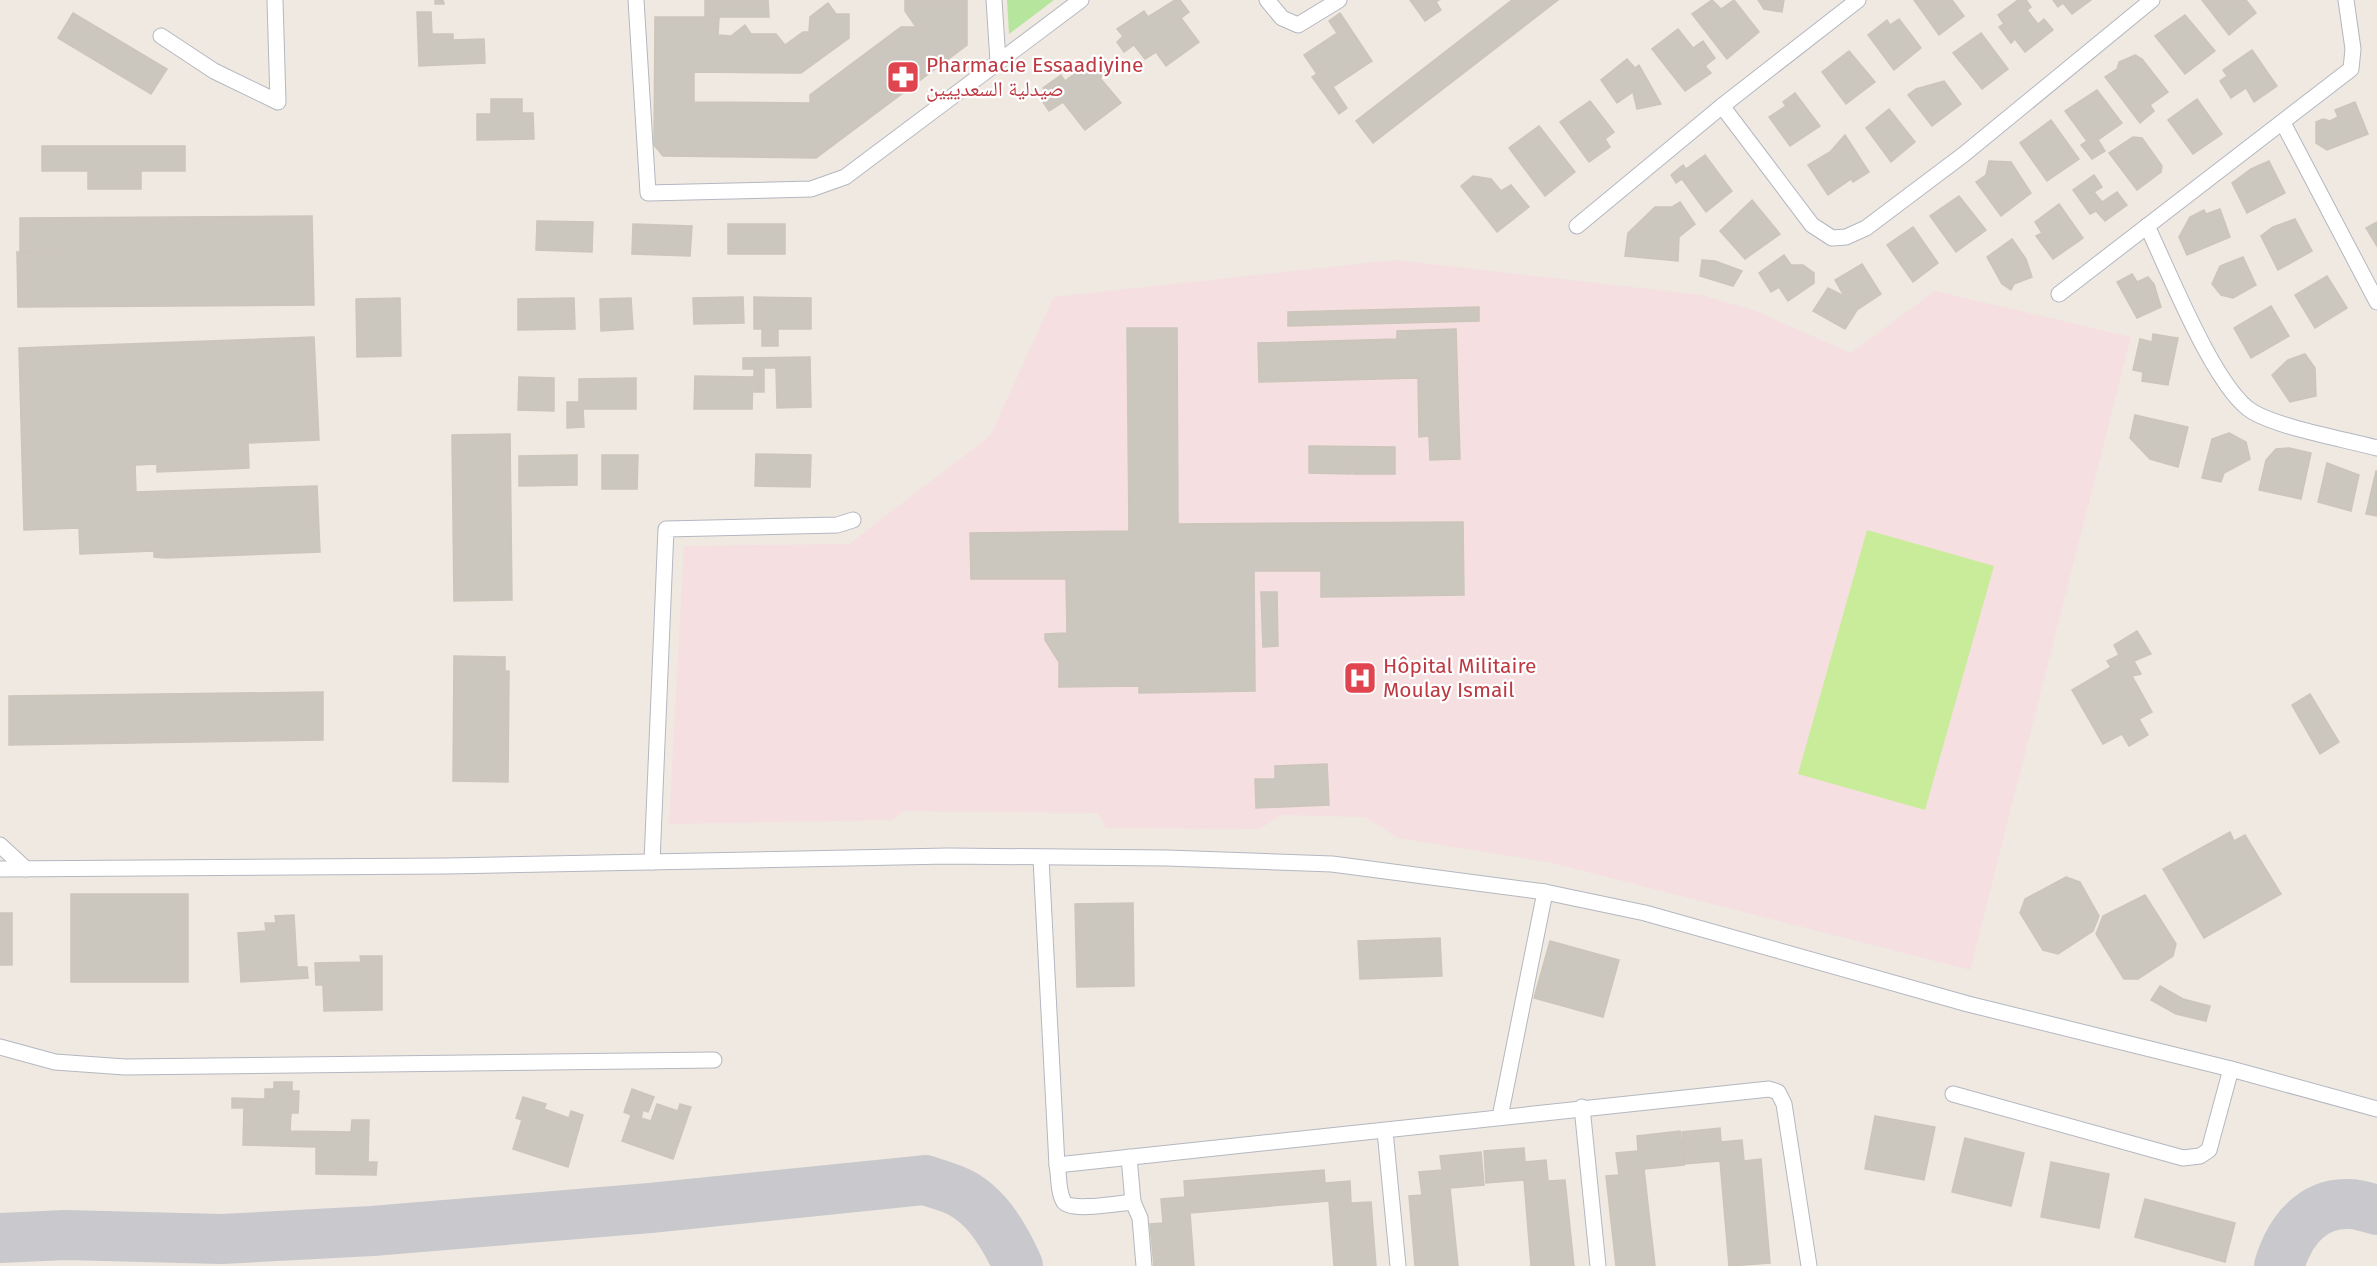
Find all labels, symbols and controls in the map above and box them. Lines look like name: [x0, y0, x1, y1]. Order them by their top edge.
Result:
place label: Pharmacie Essaadiyine صيدلية السعدييين: [926, 52, 1144, 102]
pharmacy icon: Pharmacie Essaadiyine صيدلية السعدييين: [885, 59, 921, 95]
place label: Hôpital Militaire Moulay Ismail: [1383, 653, 1536, 703]
hospital icon: Hôpital Militaire Moulay Ismail: [1342, 660, 1378, 696]

